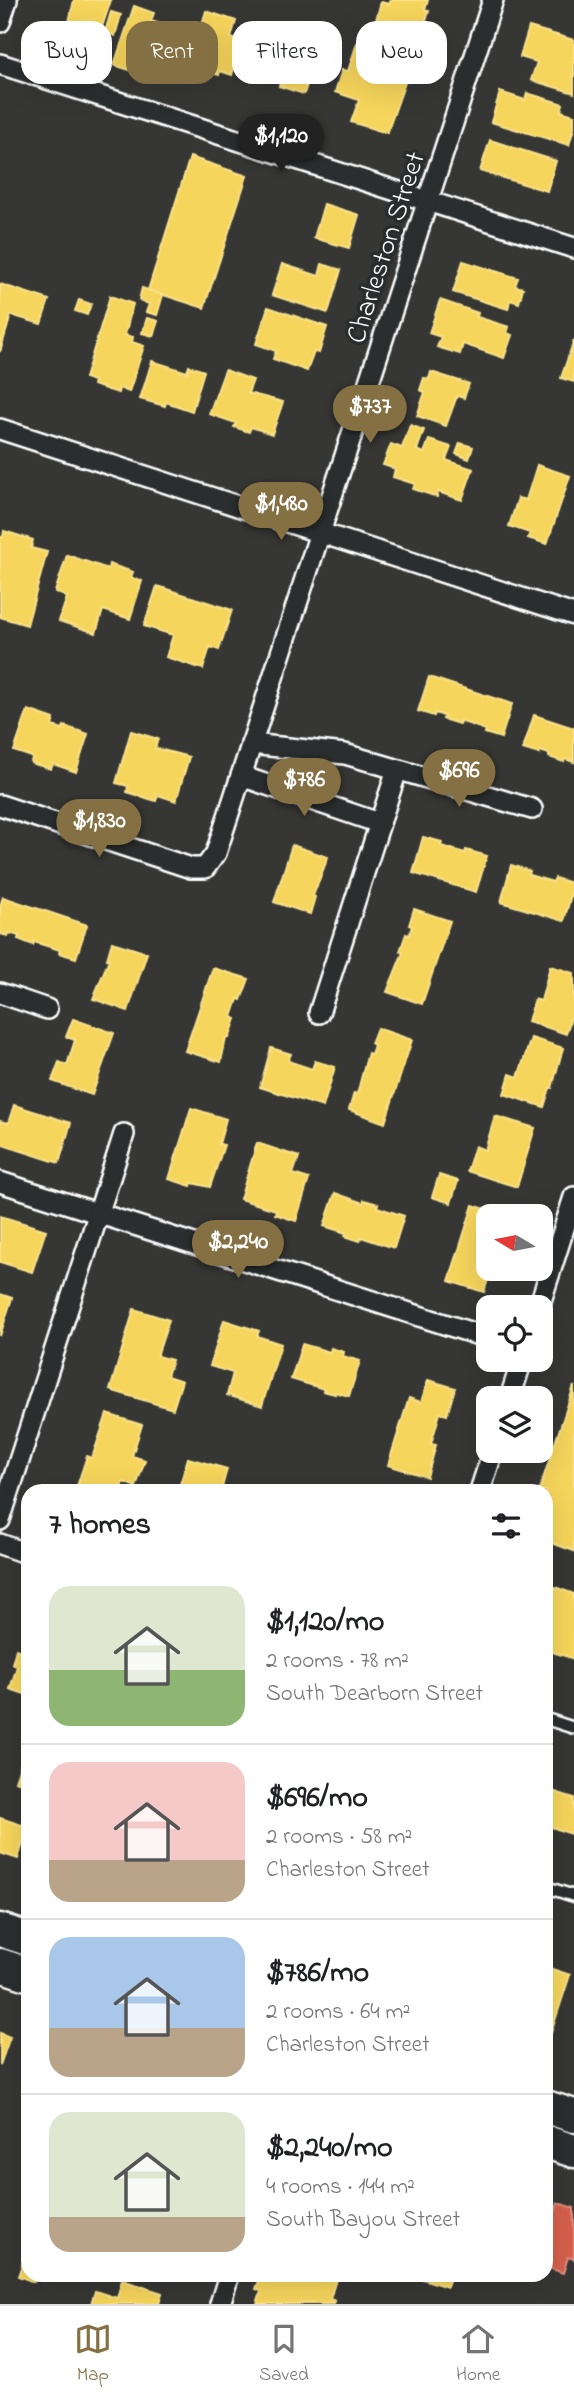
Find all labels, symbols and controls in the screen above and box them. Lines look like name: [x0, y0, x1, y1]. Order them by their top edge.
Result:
chip: Buy: [21, 21, 112, 84]
chip: Rent: [126, 21, 218, 84]
chip: Filters: [232, 21, 342, 84]
chip: New: [356, 21, 447, 84]
pin: $1,120: [224, 114, 338, 174]
text: $1,120: [254, 120, 308, 153]
street label: Charleston Street: [337, 147, 438, 349]
pin: $737: [329, 386, 411, 445]
text: $737: [349, 391, 391, 424]
pin: $1,480: [224, 482, 338, 542]
text: $1,480: [254, 488, 308, 521]
pin: $696: [418, 750, 500, 809]
text: $696: [438, 755, 480, 788]
pin: $786: [263, 758, 345, 818]
text: $786: [283, 764, 325, 797]
pin: $1,830: [42, 800, 156, 859]
text: $1,830: [72, 805, 126, 838]
north arrow: [476, 1204, 553, 1281]
map controls: [476, 1204, 553, 1463]
pin: $2,240: [181, 1220, 295, 1280]
text: $2,240: [208, 1226, 268, 1259]
button: locate: [476, 1295, 553, 1372]
button: layers: [476, 1386, 553, 1463]
text: 7 homes: [49, 1504, 151, 1548]
icon: filters: [487, 1507, 525, 1545]
text: $1,120/mo: [266, 1601, 384, 1645]
icon: home: [105, 1614, 189, 1698]
text: 2 rooms · 78 m²: [266, 1645, 409, 1678]
text: South Dearborn Street: [266, 1678, 483, 1711]
text: $696/mo: [266, 1777, 368, 1821]
icon: home: [105, 1790, 189, 1874]
text: 2 rooms · 58 m²: [266, 1821, 412, 1854]
text: Charleston Street: [266, 1854, 430, 1887]
text: $786/mo: [266, 1952, 369, 1996]
icon: home: [105, 1965, 189, 2049]
text: 2 rooms · 64 m²: [266, 1996, 410, 2029]
text: Charleston Street: [266, 2029, 430, 2062]
text: $2,240/mo: [266, 2127, 393, 2171]
icon: home: [105, 2140, 189, 2224]
text: 4 rooms · 144 m²: [266, 2171, 415, 2204]
text: South Bayou Street: [266, 2204, 460, 2237]
tab: Map: [74, 2320, 112, 2389]
tab: Saved: [259, 2320, 309, 2389]
tab: Home: [456, 2320, 500, 2389]

